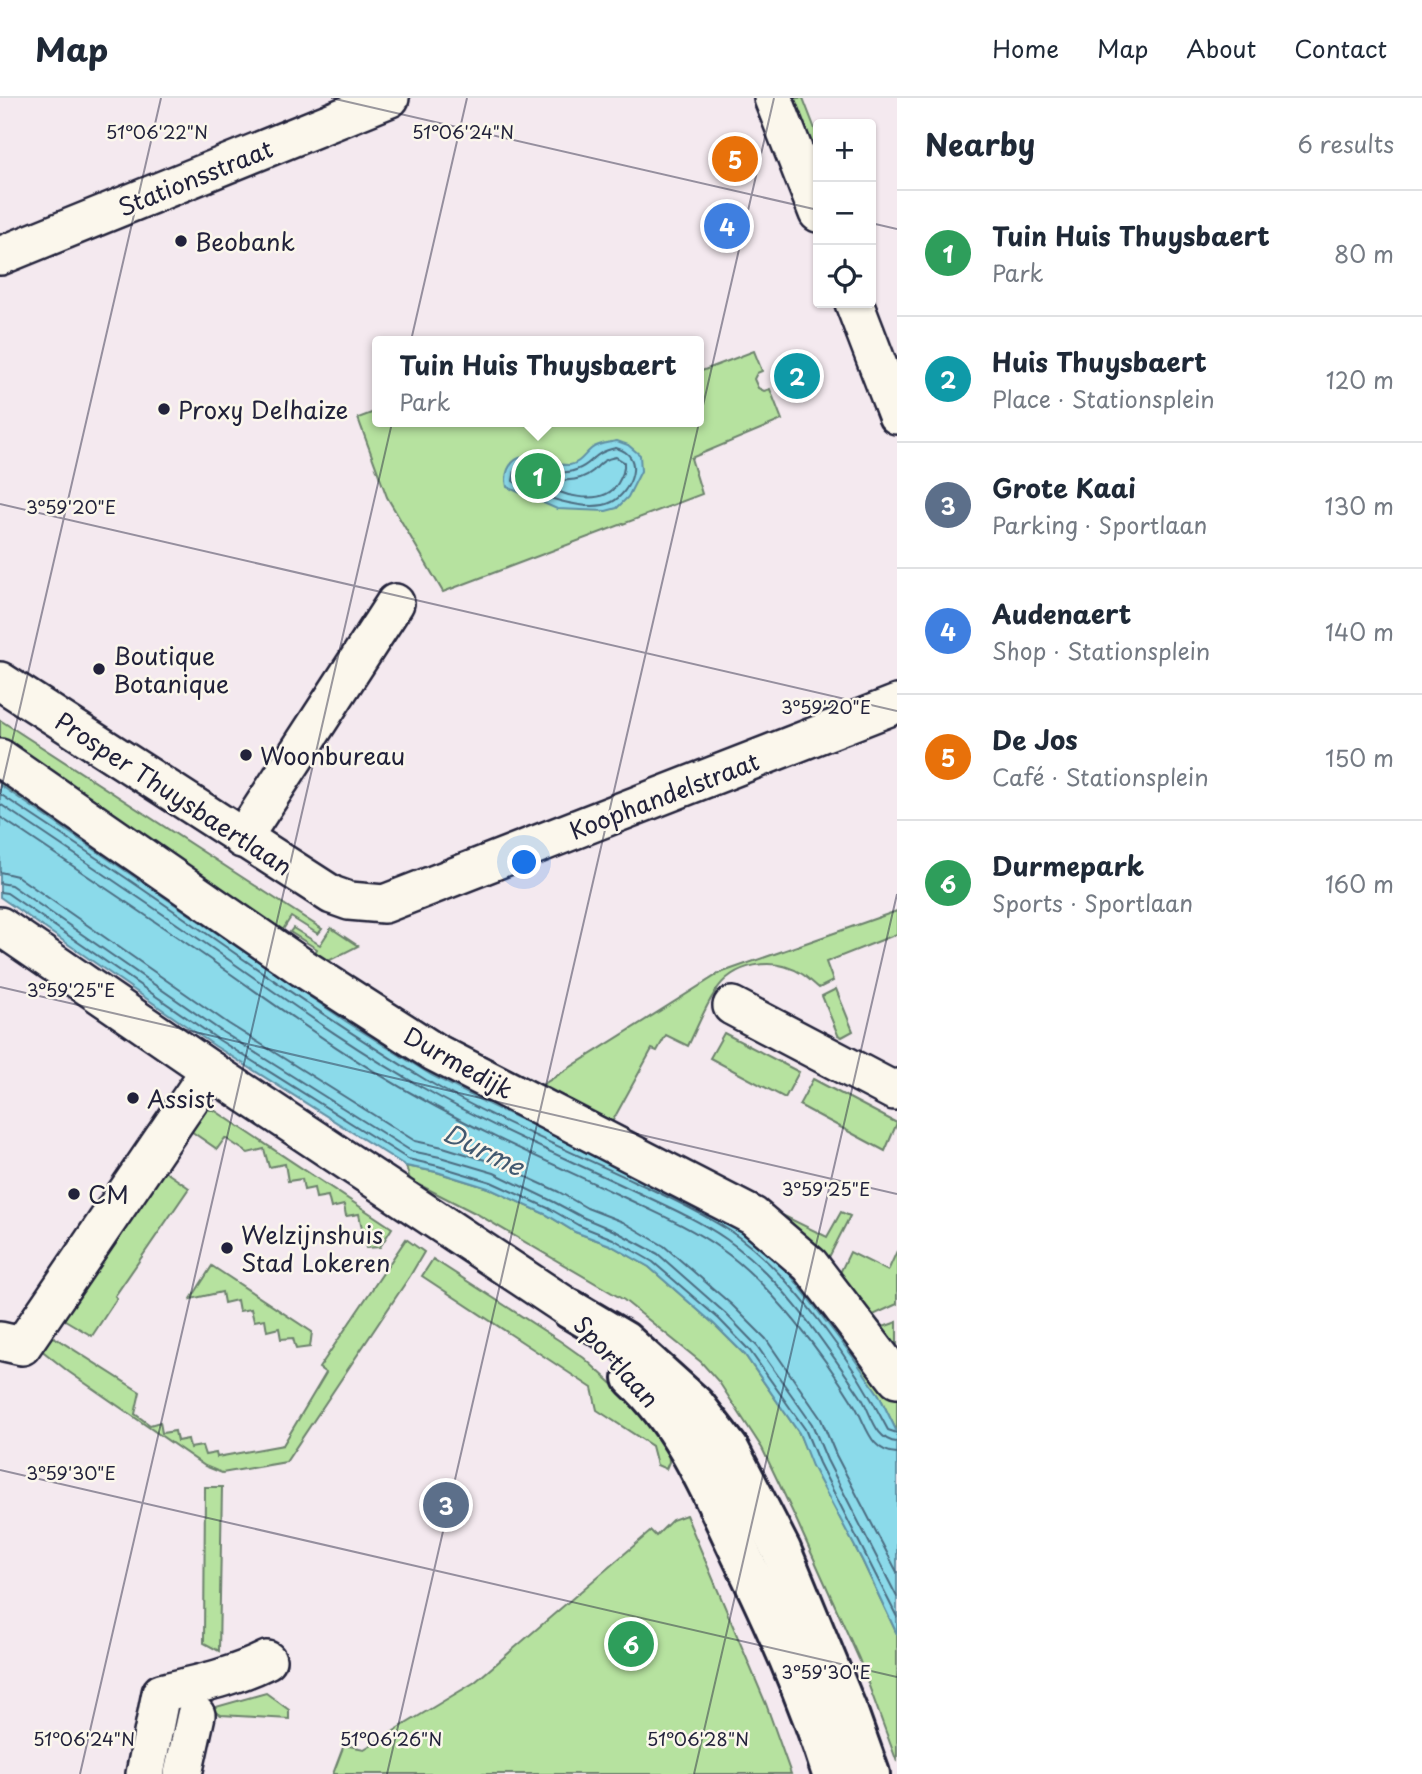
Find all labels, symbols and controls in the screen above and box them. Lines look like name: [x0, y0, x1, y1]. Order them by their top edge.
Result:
text: Map: [35, 23, 108, 73]
text: Home: [992, 30, 1059, 66]
text: Map: [1097, 30, 1148, 66]
text: About: [1186, 30, 1256, 66]
text: Contact: [1294, 30, 1387, 66]
text: 51°06'22"N: [106, 118, 208, 145]
text: 51°06'24"N: [412, 118, 514, 145]
map controls: [813, 119, 876, 308]
button: +: [813, 119, 876, 182]
text: Nearby: [925, 121, 1035, 166]
text: 6 results: [1298, 126, 1394, 161]
street label: Stationsstraat: [112, 130, 278, 224]
pin: 5: [712, 133, 758, 185]
button: −: [813, 182, 876, 245]
pin: 4: [704, 200, 750, 252]
text: Tuin Huis Thuysbaert: [992, 216, 1270, 255]
place label: Beobank: [195, 223, 295, 259]
marker: Beobank: [173, 233, 189, 249]
text: 1: [943, 236, 954, 271]
text: 80 m: [1334, 236, 1394, 271]
button: locate: [813, 245, 876, 308]
text: Park: [992, 255, 1043, 290]
popup: [372, 336, 704, 427]
text: Huis Thuysbaert: [992, 342, 1207, 381]
text: Tuin Huis Thuysbaert: [399, 345, 677, 384]
pin: 2: [774, 350, 820, 402]
text: 2: [940, 362, 956, 397]
text: 120 m: [1326, 362, 1394, 397]
text: Place · Stationsplein: [992, 381, 1215, 416]
text: Park: [399, 384, 451, 419]
place label: Proxy Delhaize: [178, 391, 348, 427]
marker: Proxy Delhaize: [156, 401, 172, 417]
pin: 1: [515, 450, 561, 502]
text: Grote Kaai: [992, 468, 1136, 507]
text: 3: [940, 488, 956, 523]
text: 130 m: [1324, 488, 1394, 523]
text: 3°59'20"E: [26, 493, 116, 520]
text: Parking · Sportlaan: [992, 507, 1207, 542]
text: Audenaert: [992, 594, 1131, 633]
text: 4: [940, 614, 956, 649]
text: 140 m: [1325, 614, 1394, 649]
text: Shop · Stationsplein: [992, 633, 1210, 668]
place label: Boutique Botanique: [113, 637, 229, 701]
marker: Boutique Botanique: [91, 661, 107, 677]
text: 3°59'20"E: [781, 693, 871, 720]
street label: Prosper Thuysbaertlaan: [48, 703, 300, 883]
text: De Jos: [992, 720, 1078, 759]
place label: Woonbureau: [260, 737, 405, 773]
text: 5: [941, 740, 955, 775]
text: 150 m: [1325, 740, 1394, 775]
street label: Koophandelstraat: [564, 742, 764, 848]
marker: Woonbureau: [238, 747, 254, 763]
text: Café · Stationsplein: [992, 759, 1209, 794]
your location: [507, 845, 541, 879]
text: Durmepark: [992, 846, 1144, 885]
text: 6: [940, 866, 956, 901]
text: 160 m: [1325, 866, 1394, 901]
text: Sports · Sportlaan: [992, 885, 1193, 920]
text: 3°59'25"E: [27, 976, 115, 1003]
street label: Durmedijk: [398, 1017, 520, 1107]
place label: Assist: [147, 1080, 215, 1116]
marker: Assist: [125, 1090, 141, 1106]
water label: Durme: [437, 1113, 532, 1186]
text: 3°59'25"E: [782, 1175, 870, 1202]
place label: CM: [88, 1176, 129, 1212]
marker: CM: [66, 1186, 82, 1202]
place label: Welzijnshuis Stad Lokeren: [241, 1216, 390, 1280]
marker: Welzijnshuis Stad Lokeren: [219, 1240, 235, 1256]
street label: Sportlaan: [566, 1307, 668, 1415]
text: 3°59'30"E: [26, 1459, 116, 1486]
pin: 3: [423, 1479, 469, 1531]
pin: 6: [608, 1618, 654, 1670]
text: 3°59'30"E: [781, 1658, 871, 1685]
text: 51°06'24"N: [33, 1725, 135, 1752]
text: 51°06'26"N: [340, 1725, 442, 1752]
text: 51°06'28"N: [647, 1725, 749, 1752]

